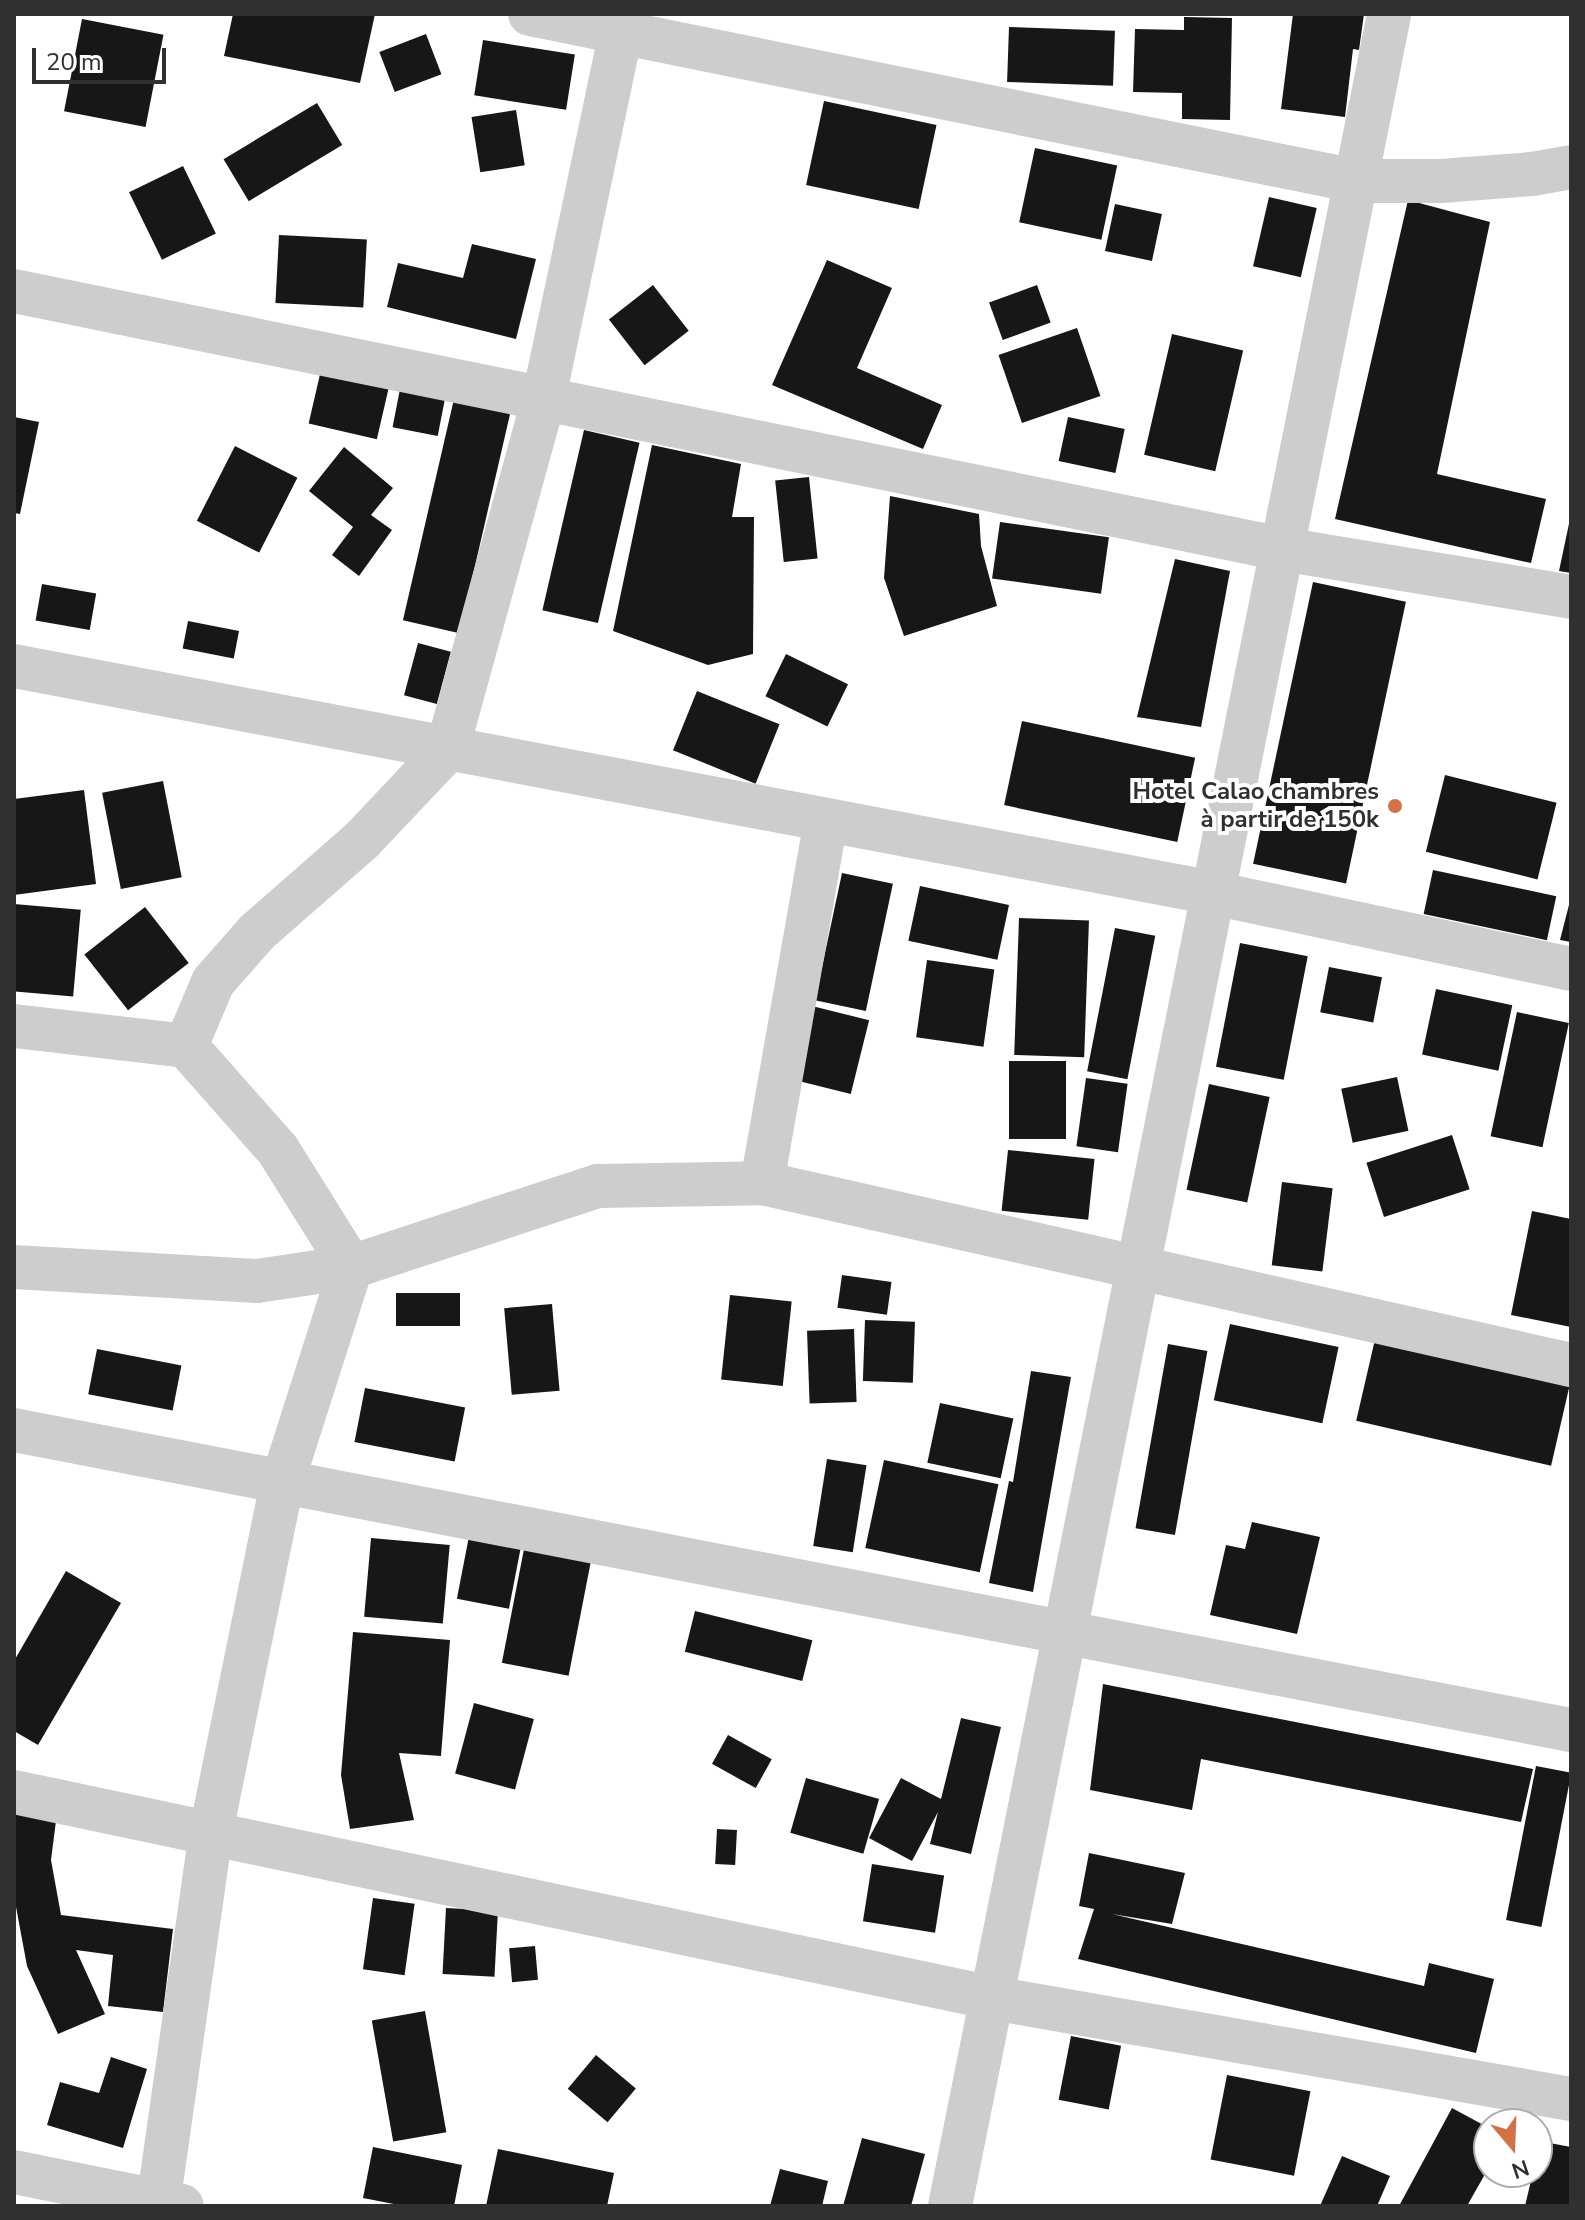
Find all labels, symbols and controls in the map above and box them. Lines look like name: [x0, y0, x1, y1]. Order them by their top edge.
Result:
scale bar: [36, 32, 170, 82]
text: 20 m: [46, 46, 102, 78]
place label: Hotel Calao chambres à partir de 150k: [1133, 778, 1379, 834]
marker: Hotel Calao chambres à partir de 150k: [1386, 797, 1404, 815]
north arrow: [1473, 2108, 1553, 2188]
text: N: [1507, 2152, 1533, 2186]

